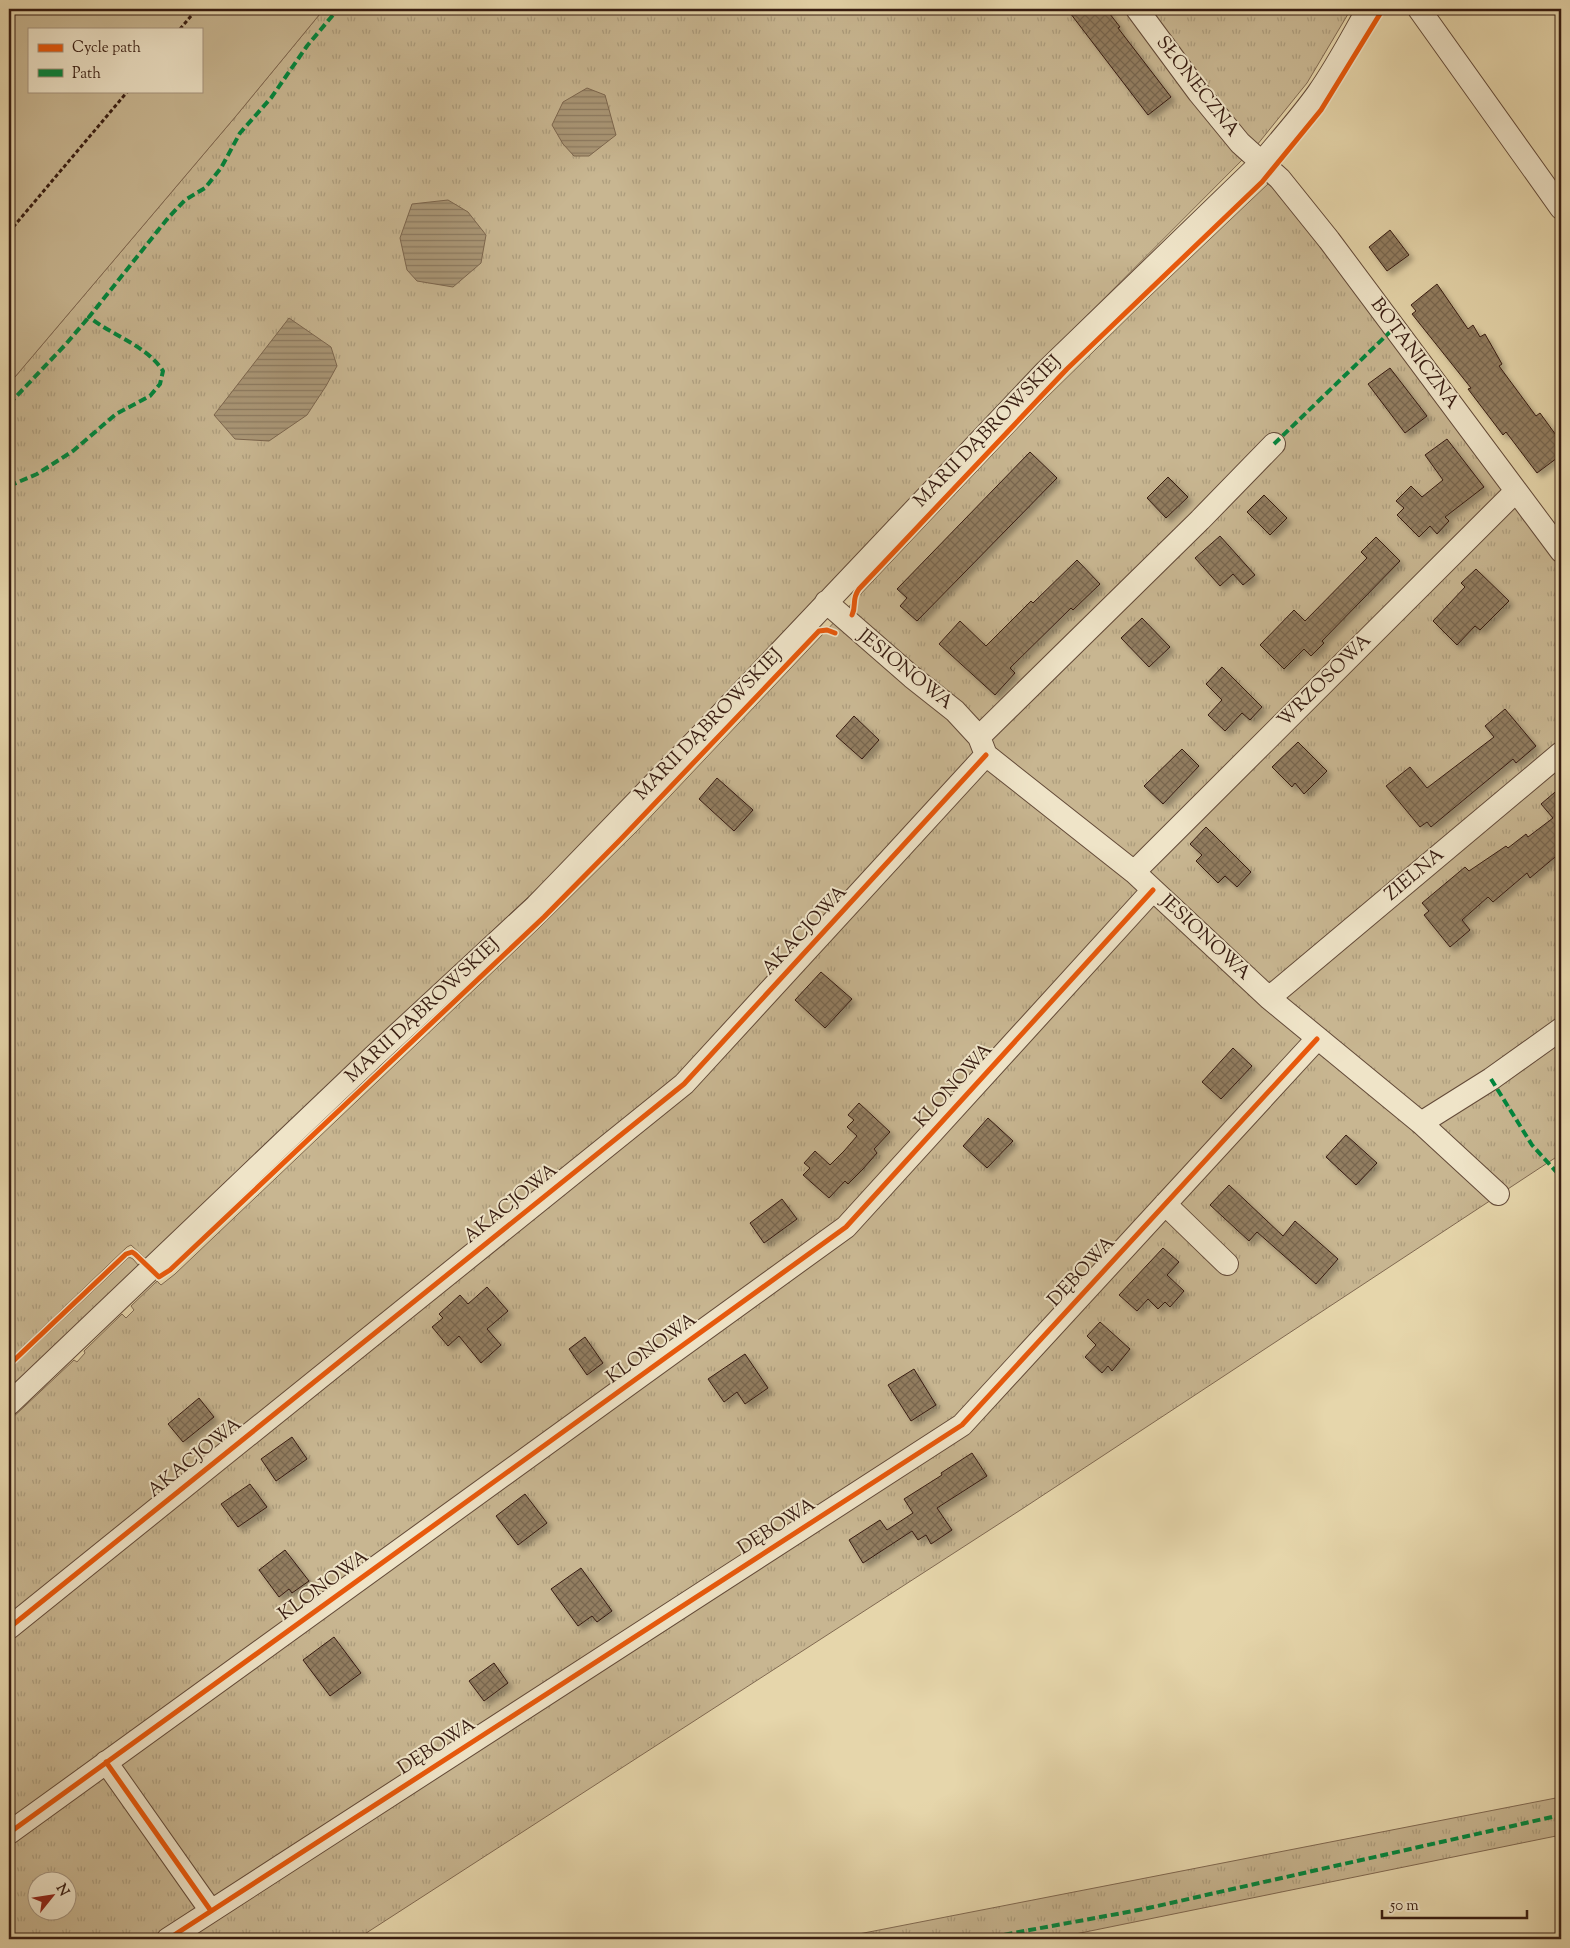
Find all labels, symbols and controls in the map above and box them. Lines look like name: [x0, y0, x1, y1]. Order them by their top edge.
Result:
legend: [28, 28, 202, 92]
street label: SŁONECZNA: [1149, 31, 1245, 144]
text: Cycle path: [72, 38, 141, 59]
text: Path: [72, 64, 101, 85]
street label: BOTANICZNA: [1363, 293, 1465, 416]
street label: MARII DĄBROWSKIEJ: [908, 349, 1068, 514]
street label: JESIONOWA: [851, 623, 959, 717]
street label: WRZOSOWA: [1272, 628, 1378, 734]
street label: MARII DĄBROWSKIEJ: [629, 642, 789, 807]
street label: ZIELNA: [1379, 842, 1451, 908]
street label: AKACJOWA: [756, 880, 854, 982]
street label: JESIONOWA: [1153, 888, 1257, 988]
street label: MARII DĄBROWSKIEJ: [340, 932, 507, 1090]
street label: KLONOWA: [909, 1037, 1000, 1134]
street label: AKACJOWA: [458, 1157, 564, 1250]
street label: DĘBOWA: [1042, 1230, 1122, 1313]
street label: KLONOWA: [601, 1307, 703, 1391]
street label: AKACJOWA: [142, 1411, 248, 1504]
street label: DĘBOWA: [733, 1491, 822, 1562]
street label: KLONOWA: [273, 1544, 375, 1628]
street label: DĘBOWA: [393, 1711, 482, 1782]
north arrow: [28, 1870, 78, 1920]
text: N: [50, 1881, 73, 1900]
scale bar: [1382, 1888, 1528, 1920]
text: 50 m: [1389, 1896, 1419, 1917]

